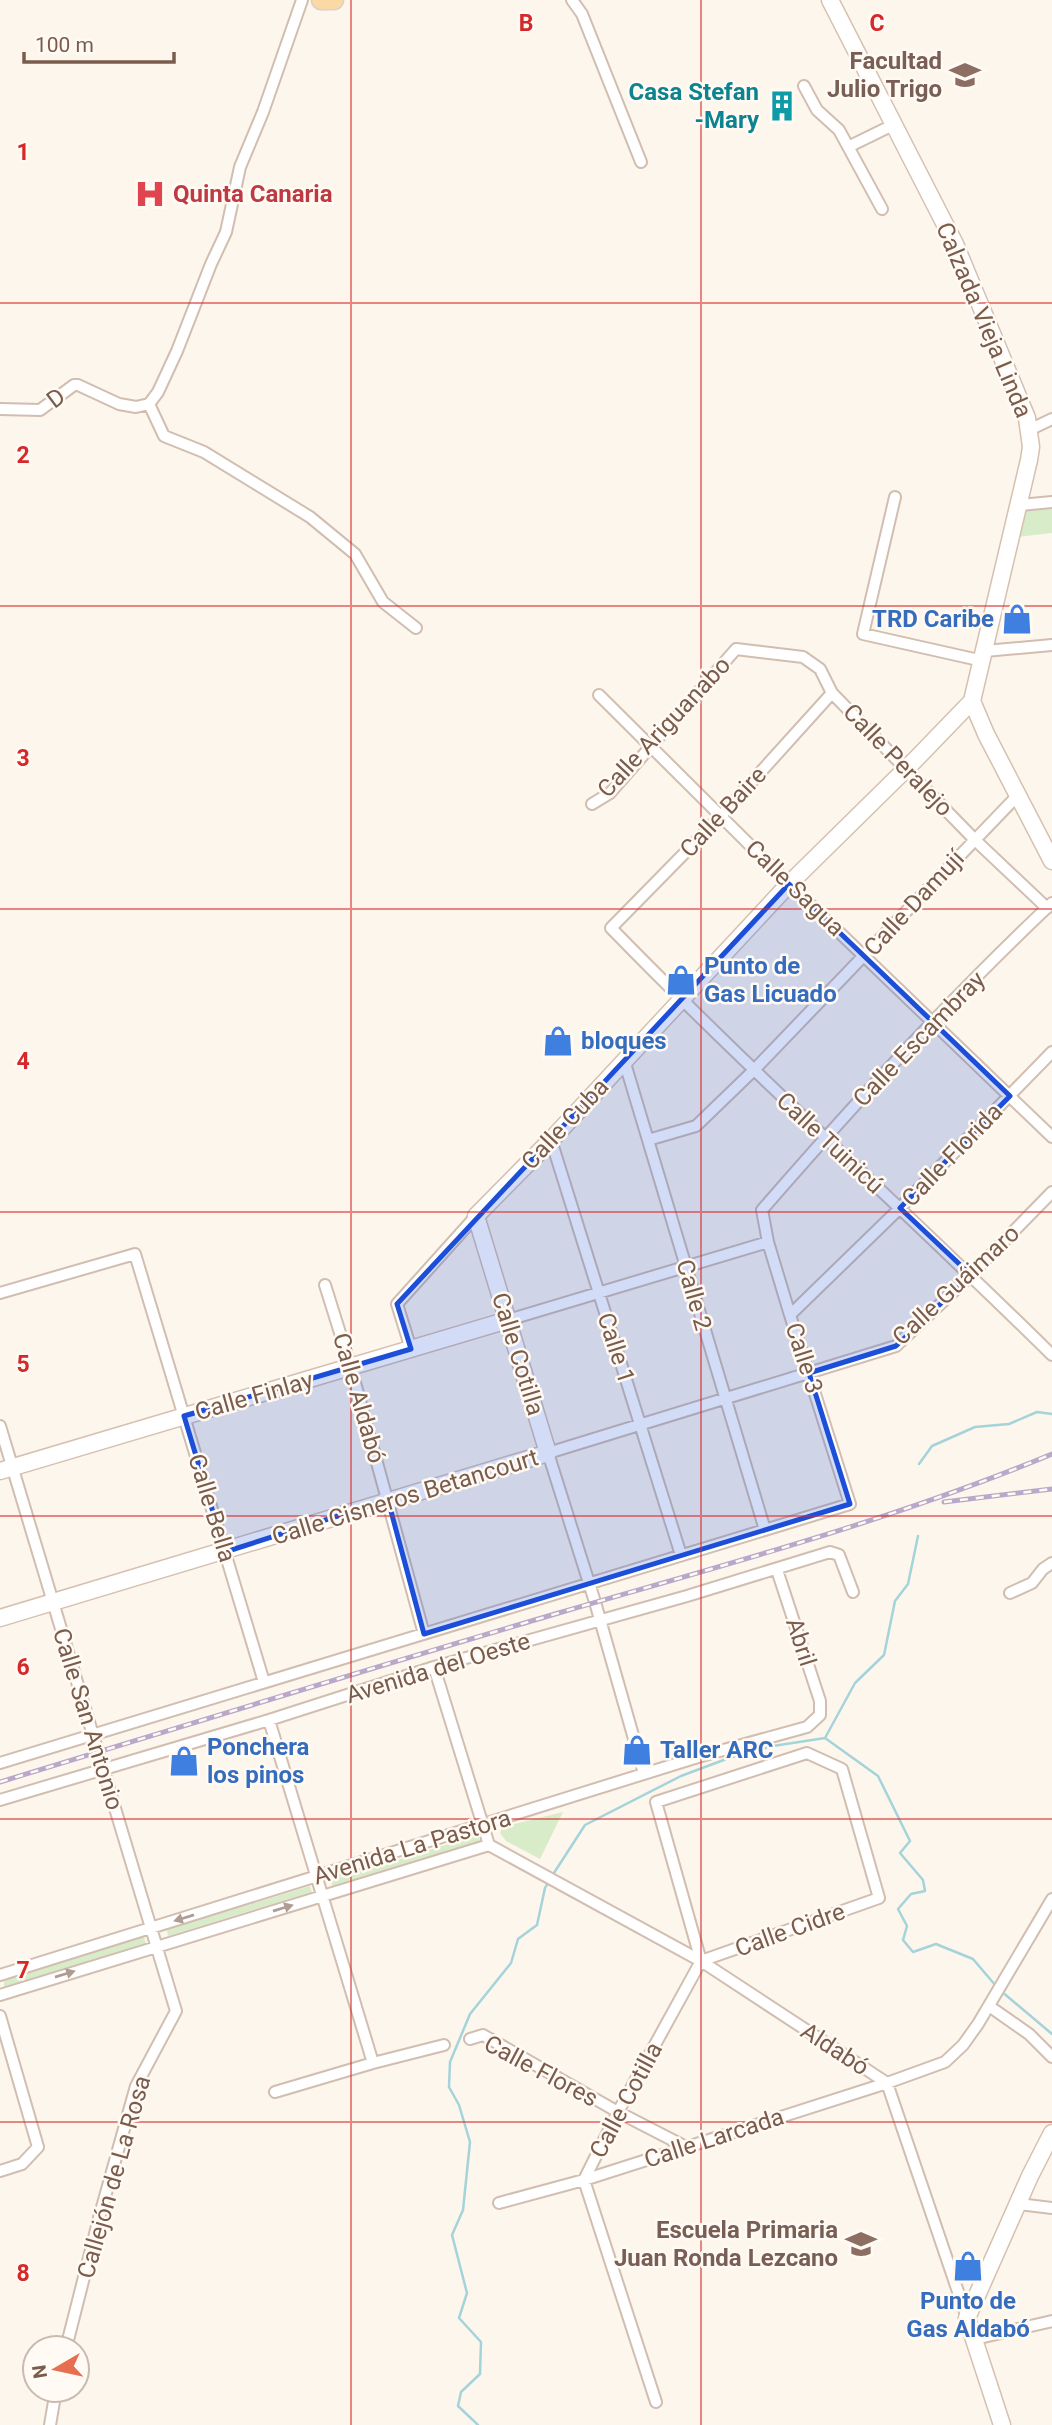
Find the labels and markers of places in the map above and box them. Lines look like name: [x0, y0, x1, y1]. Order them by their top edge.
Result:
place label: Facultad Julio Trigo: [827, 47, 942, 103]
school or university icon: Facultad Julio Trigo: [948, 58, 982, 92]
place label: Casa Stefan -Mary: [629, 78, 760, 134]
building icon: Casa Stefan -Mary: [765, 89, 799, 123]
hospital icon: Quinta Canaria: [133, 177, 167, 211]
place label: Quinta Canaria: [173, 180, 333, 208]
shop icon: TRD Caribe: [1000, 602, 1034, 636]
place label: TRD Caribe: [872, 605, 994, 633]
place label: Punto de Gas Licuado: [704, 952, 837, 1008]
shop icon: Punto de Gas Licuado: [664, 963, 698, 997]
shop icon: bloques: [541, 1024, 575, 1058]
place label: bloques: [581, 1027, 667, 1055]
place label: Ponchera los pinos: [207, 1733, 310, 1789]
shop icon: Taller ARC: [620, 1733, 654, 1767]
place label: Taller ARC: [660, 1736, 774, 1764]
shop icon: Ponchera los pinos: [167, 1744, 201, 1778]
place label: Escuela Primaria Juan Ronda Lezcano: [614, 2216, 838, 2272]
school or university icon: Escuela Primaria Juan Ronda Lezcano: [844, 2227, 878, 2261]
shop icon: Punto de Gas Aldabó: [951, 2249, 985, 2283]
place label: Punto de Gas Aldabó: [906, 2287, 1030, 2343]

